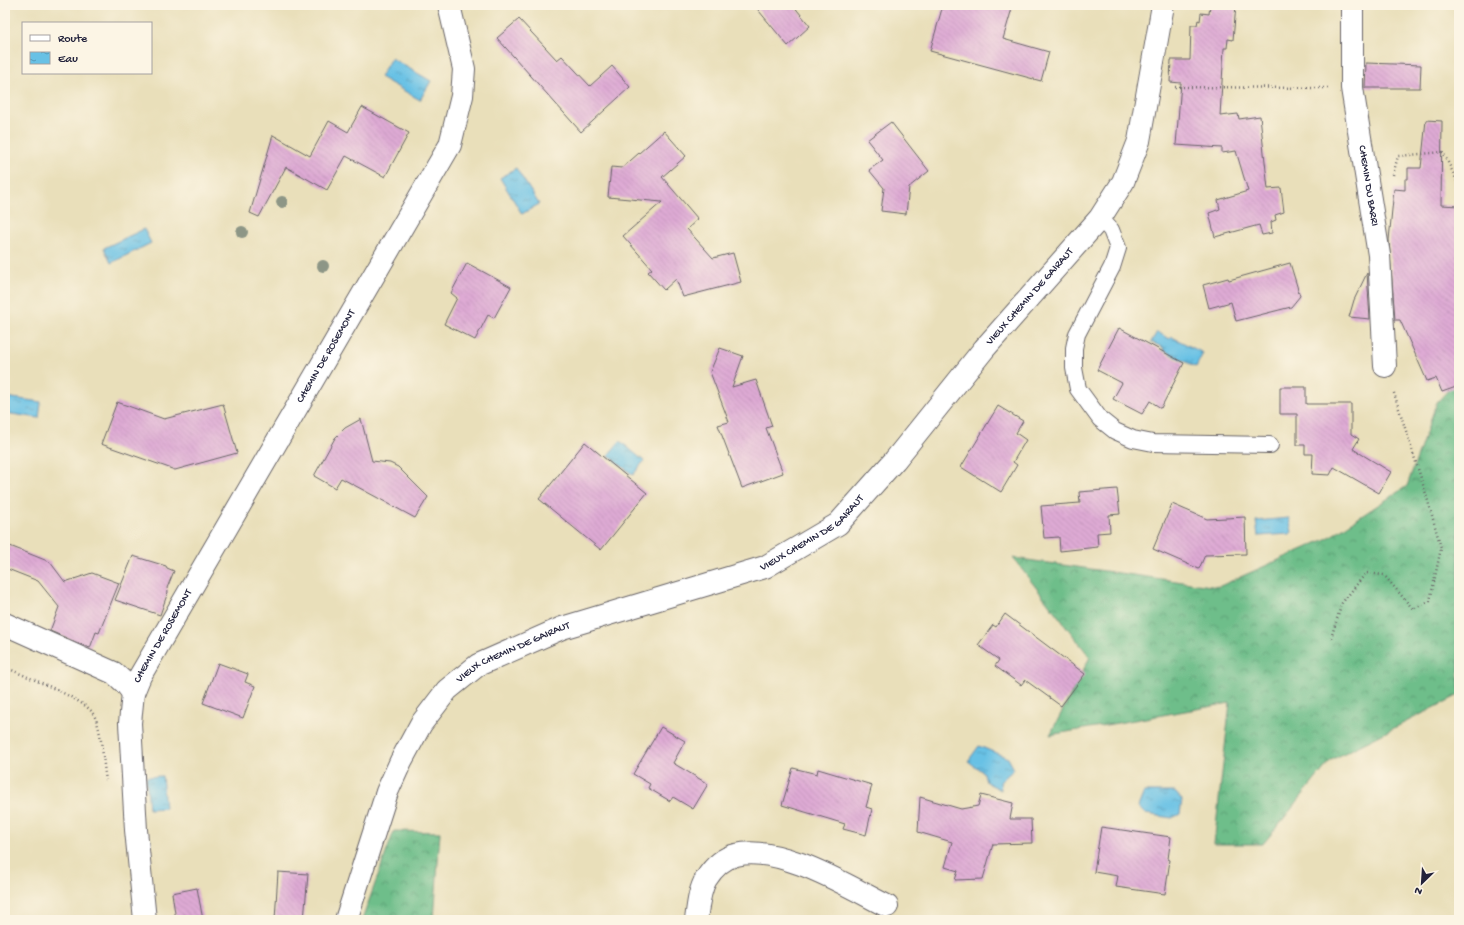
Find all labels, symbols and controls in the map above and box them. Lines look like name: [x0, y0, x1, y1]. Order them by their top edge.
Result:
legend: [22, 22, 152, 74]
text: Route: [58, 33, 88, 47]
text: Eau: [58, 53, 78, 67]
street label: CHEMIN DU BARRI: [1355, 144, 1380, 227]
street label: VIEUX CHEMIN DE GAIRAUT: [983, 246, 1077, 349]
street label: CHEMIN DE ROSEMONT: [295, 307, 359, 405]
street label: VIEUX CHEMIN DE GAIRAUT: [758, 493, 867, 574]
street label: CHEMIN DE ROSEMONT: [132, 587, 195, 685]
street label: VIEUX CHEMIN DE GAIRAUT: [453, 620, 572, 686]
north arrow: [1402, 863, 1442, 903]
text: N: [1413, 883, 1424, 897]

